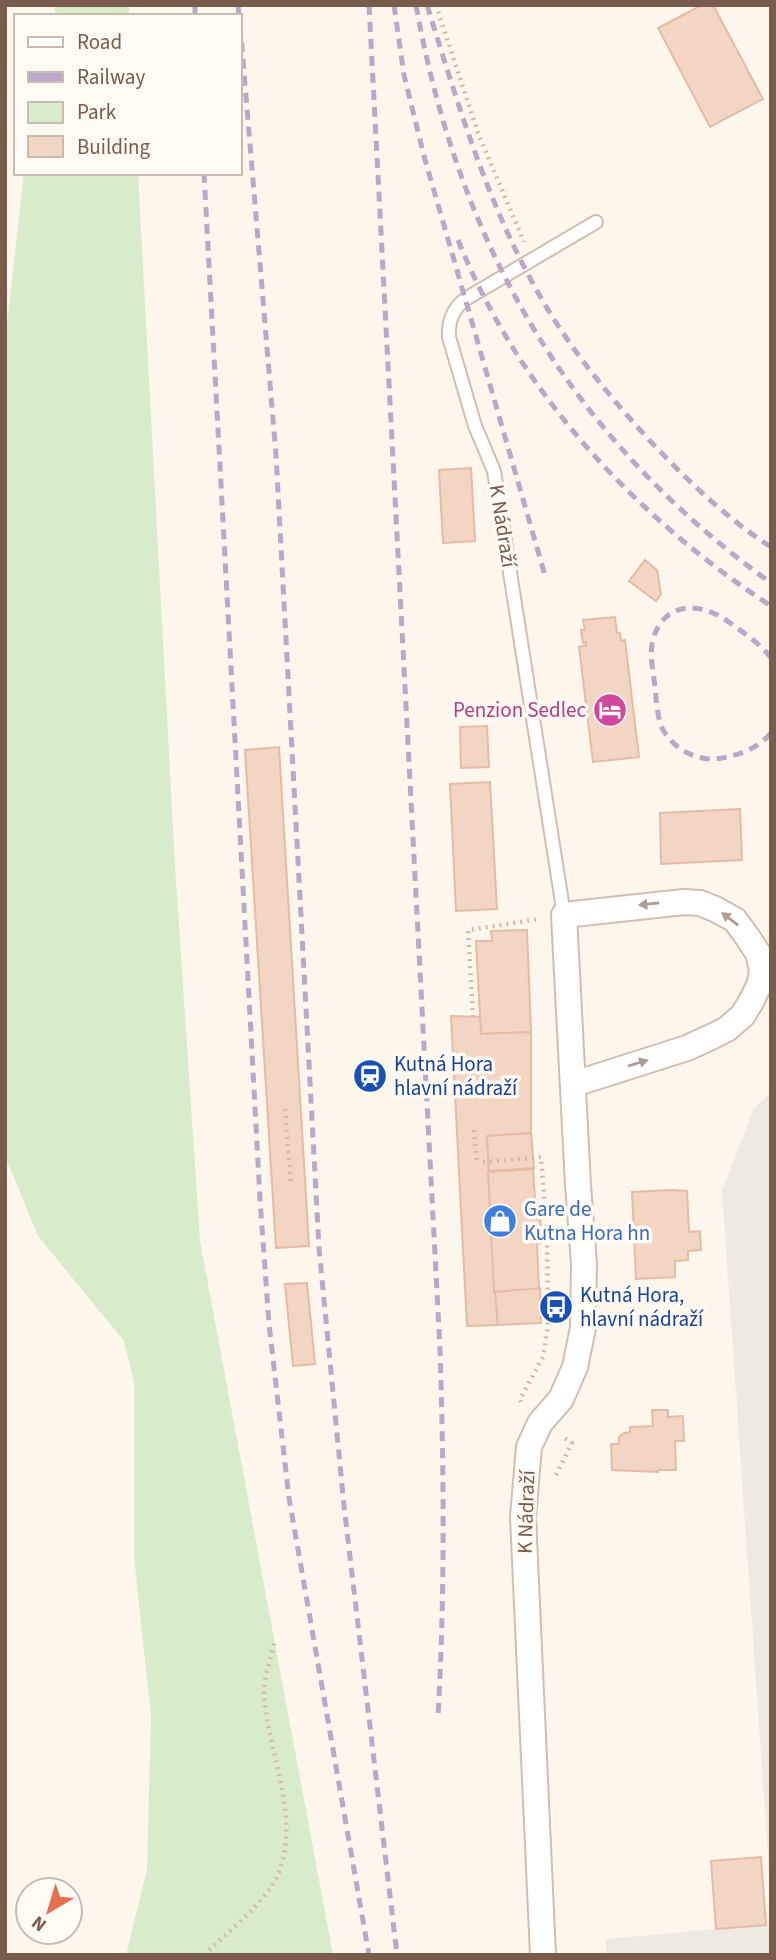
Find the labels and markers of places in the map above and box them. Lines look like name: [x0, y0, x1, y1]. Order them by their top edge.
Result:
hotel icon: Penzion Sedlec: [591, 691, 629, 729]
place label: Penzion Sedlec: [453, 695, 586, 725]
place label: Kutná Hora hlavní nádraží: [394, 1049, 518, 1103]
station icon: Kutná Hora hlavní nádraží: [351, 1057, 389, 1095]
place label: Gare de Kutna Hora hn: [524, 1194, 650, 1248]
shop icon: Gare de Kutna Hora hn: [481, 1202, 519, 1240]
place label: Kutná Hora, hlavní nádraží: [580, 1280, 704, 1334]
bus stop icon: Kutná Hora, hlavní nádraží: [537, 1288, 575, 1326]

